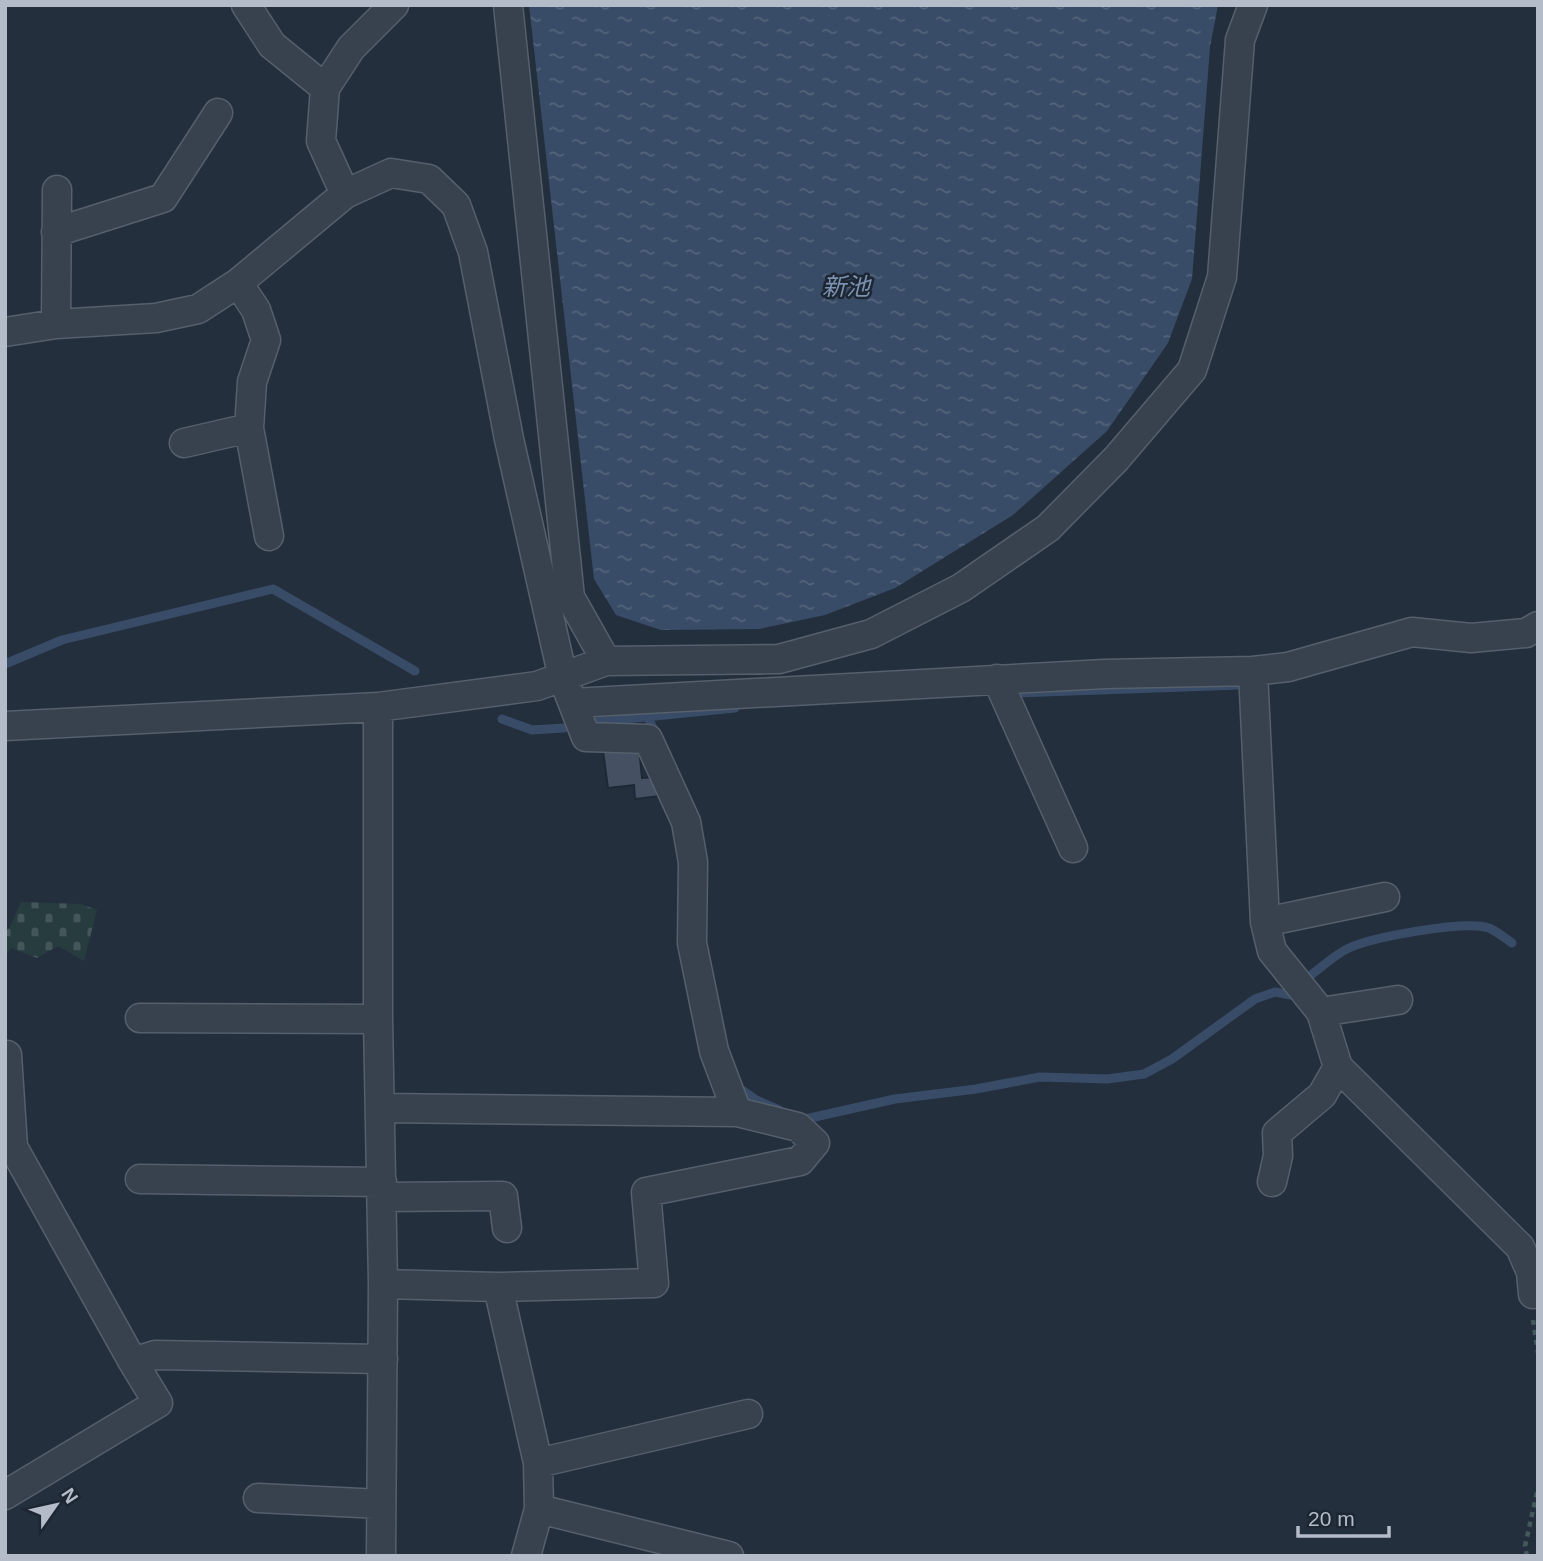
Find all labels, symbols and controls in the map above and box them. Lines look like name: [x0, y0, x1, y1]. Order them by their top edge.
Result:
water label: 新池: [822, 273, 872, 300]
north arrow: [21, 1470, 91, 1540]
text: N: [57, 1484, 82, 1507]
scale bar: [1298, 1494, 1389, 1538]
text: 20 m: [1308, 1507, 1355, 1530]

